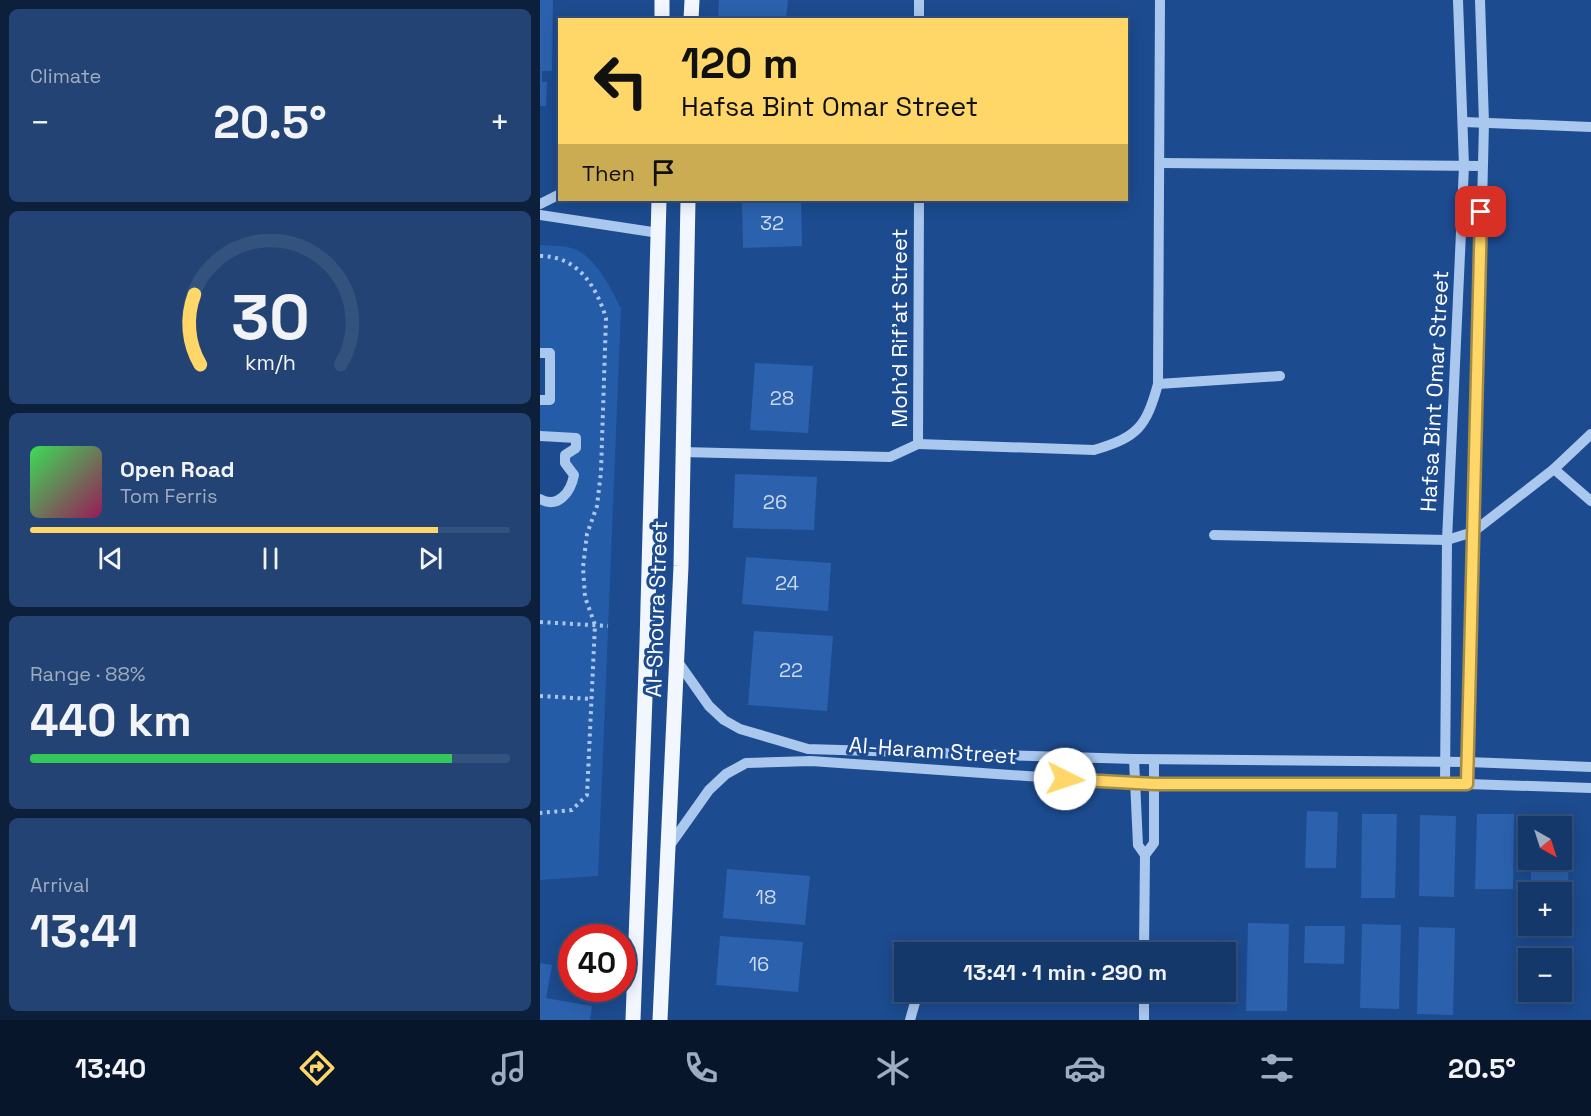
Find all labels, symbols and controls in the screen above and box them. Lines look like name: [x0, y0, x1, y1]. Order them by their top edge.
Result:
text: 120 m: [681, 37, 799, 90]
icon: left: [582, 42, 660, 120]
text: Climate: [30, 63, 101, 89]
text: Hafsa Bint Omar Street: [681, 89, 978, 124]
text: 20.5°: [213, 94, 327, 151]
text: −: [30, 102, 50, 144]
text: +: [490, 102, 510, 144]
icon: arrive: [647, 156, 680, 189]
text: Then: [582, 159, 635, 187]
pin: [1455, 186, 1506, 237]
icon: arrive: [1464, 195, 1497, 228]
house number: 32: [760, 210, 784, 236]
street label: Moh'd Rif'at Street: [885, 228, 913, 428]
street label: Hafsa Bint Omar Street: [1414, 269, 1454, 513]
text: 30: [231, 278, 309, 357]
text: km/h: [244, 349, 296, 376]
house number: 28: [770, 385, 794, 411]
text: Open Road: [120, 455, 235, 483]
text: Tom Ferris: [120, 483, 218, 509]
house number: 26: [763, 489, 787, 515]
street label: Al-Shoura Street: [639, 520, 673, 698]
icon: previous: [94, 542, 127, 575]
icon: pause: [254, 542, 287, 575]
icon: next: [414, 542, 447, 575]
house number: 24: [775, 570, 799, 596]
house number: 22: [779, 657, 803, 683]
text: Range · 88%: [30, 661, 145, 687]
text: 440 km: [30, 692, 192, 749]
street label: Al-Haram Street: [848, 730, 1018, 770]
position arrow: [1033, 747, 1097, 811]
north arrow: [1518, 816, 1572, 870]
map controls: [1518, 816, 1572, 1002]
text: Arrival: [30, 872, 89, 898]
button: +: [1518, 882, 1572, 936]
house number: 18: [756, 884, 776, 910]
text: 13:41: [30, 903, 138, 960]
speed limit sign: 40: [558, 924, 636, 1002]
button: −: [1518, 948, 1572, 1002]
house number: 16: [749, 951, 769, 977]
text: 13:41 · 1 min · 290 m: [963, 958, 1167, 986]
icon: directions: [296, 1047, 338, 1089]
icon: music: [488, 1047, 530, 1089]
icon: phone: [680, 1047, 722, 1089]
icon: climate: [872, 1047, 914, 1089]
icon: car: [1064, 1047, 1106, 1089]
icon: filters: [1256, 1047, 1298, 1089]
text: 13:40: [75, 1051, 146, 1086]
text: 20.5°: [1448, 1051, 1516, 1086]

